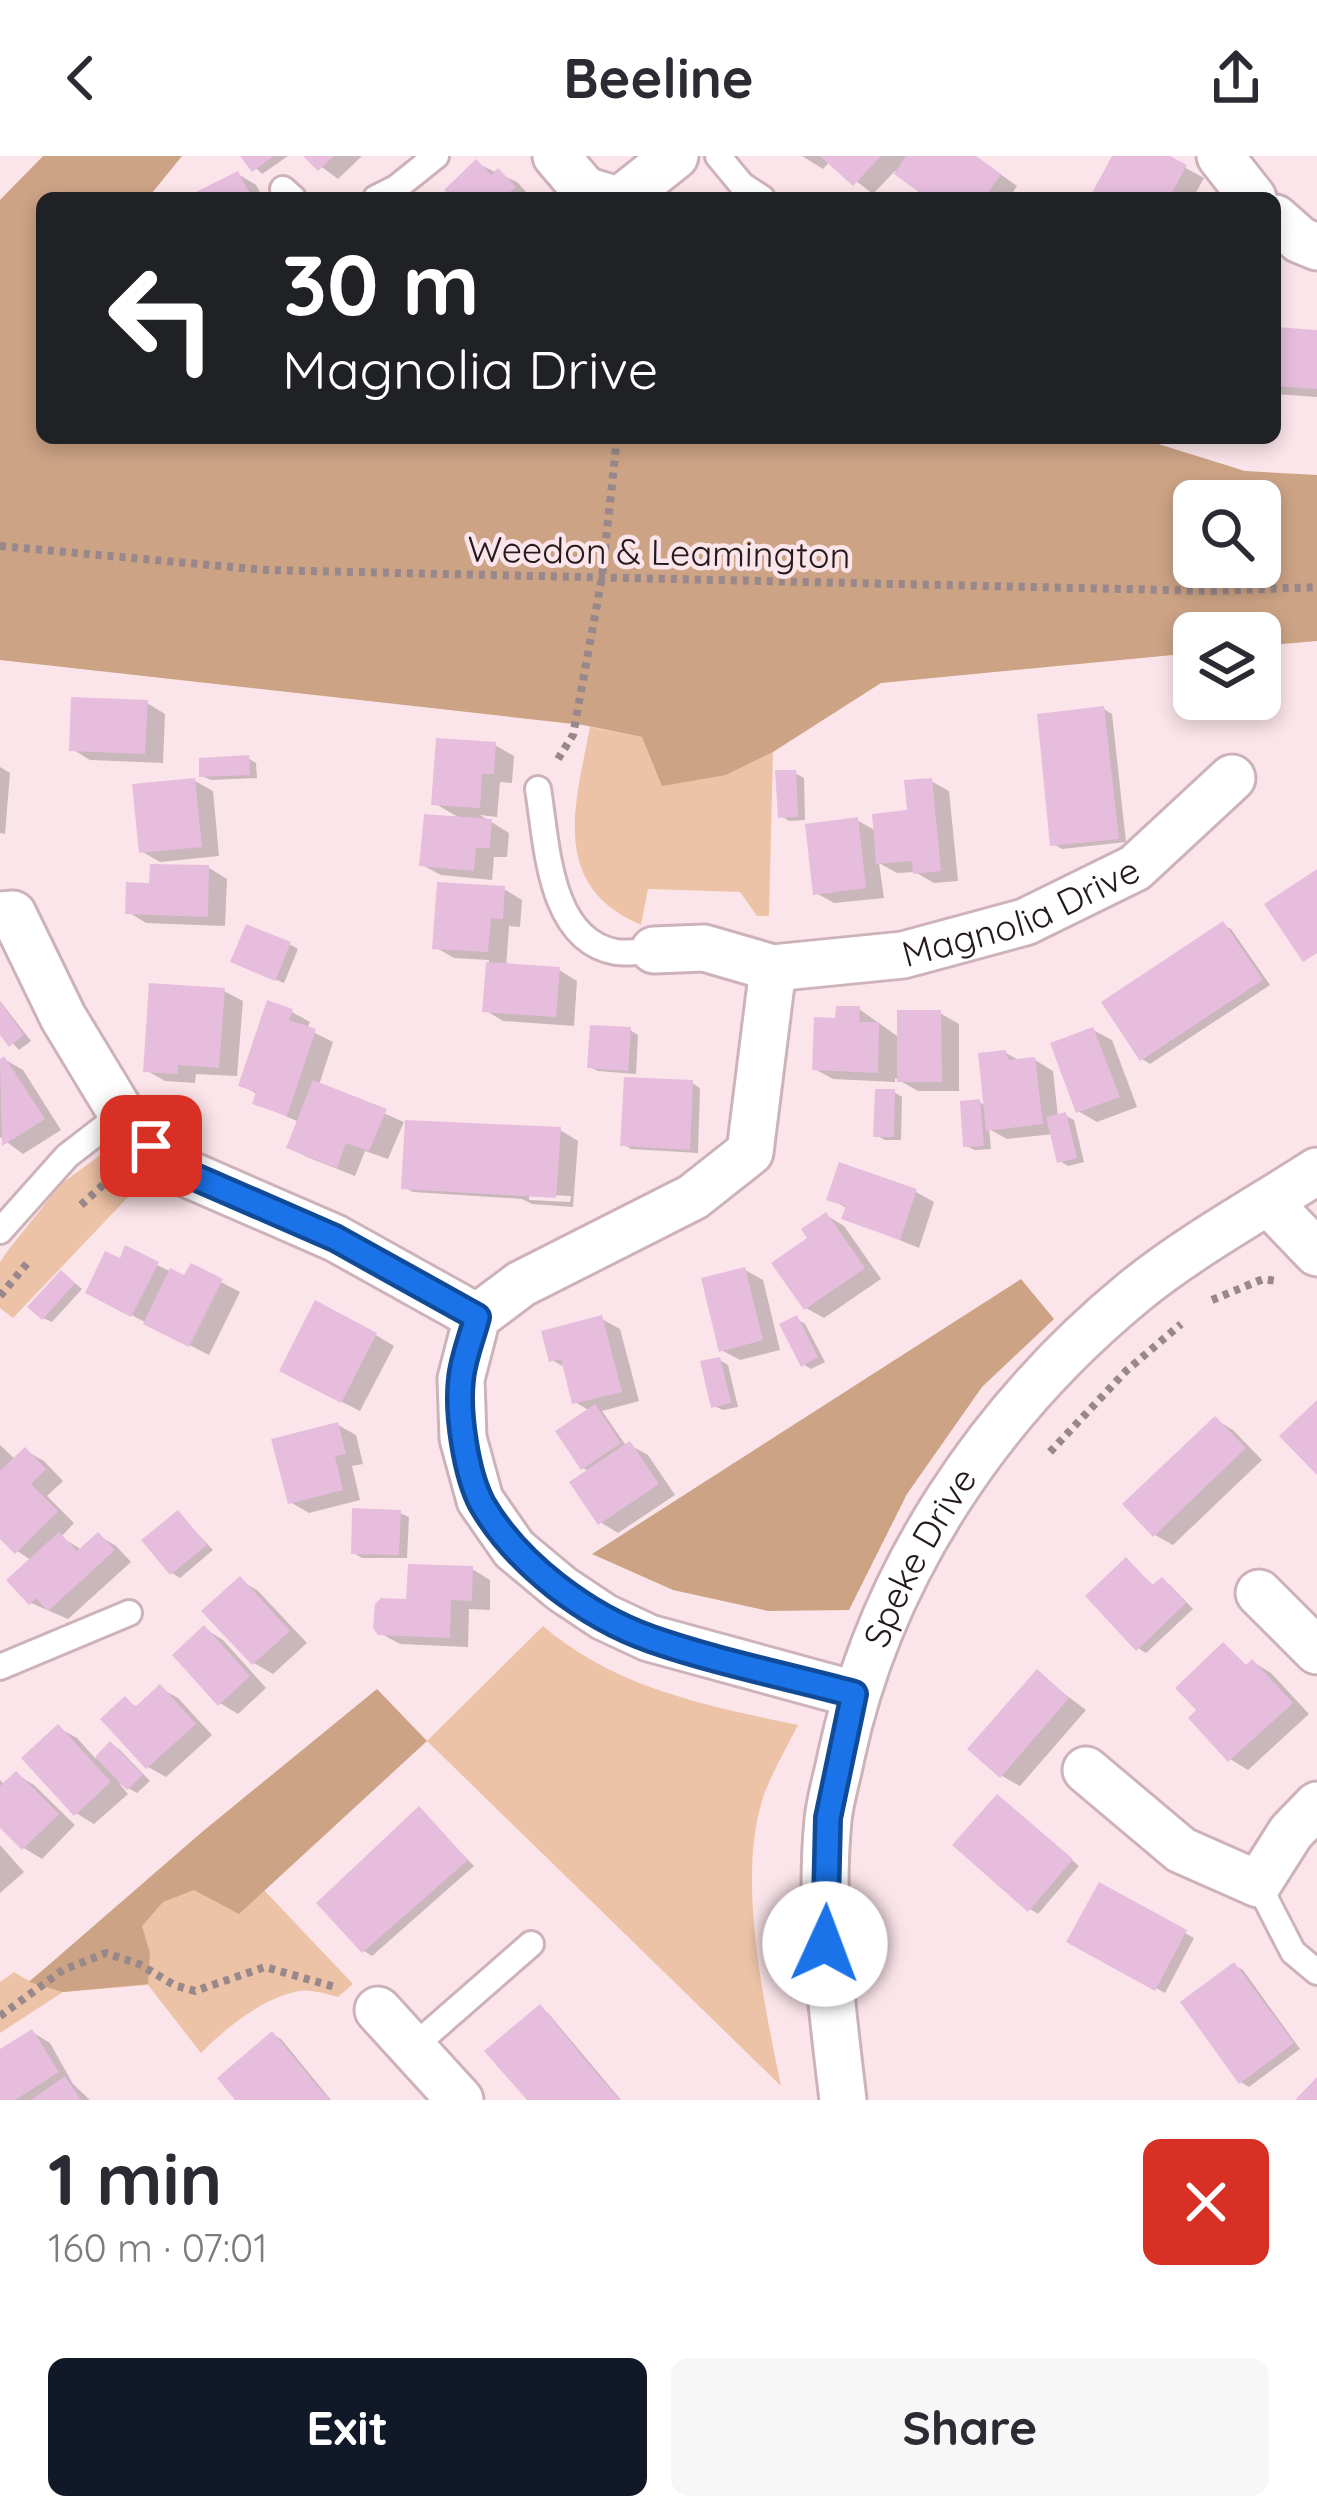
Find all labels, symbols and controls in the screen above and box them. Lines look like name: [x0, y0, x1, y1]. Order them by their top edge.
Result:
text: Beeline: [563, 44, 754, 112]
icon: back: [48, 45, 114, 111]
icon: share: [1203, 45, 1269, 111]
text: 30 m: [282, 231, 480, 336]
icon: left: [84, 240, 240, 396]
text: Magnolia Drive: [282, 335, 658, 403]
map controls: [1173, 480, 1281, 720]
button: search: [1173, 480, 1281, 588]
street label: Weedon & Leamington: [467, 526, 851, 577]
button: layers: [1173, 612, 1281, 720]
street label: Magnolia Drive: [897, 846, 1147, 976]
pin: [100, 1095, 202, 1197]
icon: arrive: [118, 1113, 184, 1179]
street label: Speke Drive: [853, 1458, 985, 1653]
position arrow: [762, 1881, 888, 2007]
text: 1 min: [48, 2133, 222, 2223]
button: close: [1143, 2139, 1269, 2265]
text: 160 m · 07:01: [48, 2223, 268, 2272]
button: Exit: [48, 2358, 647, 2496]
button: Share: [671, 2358, 1269, 2496]

